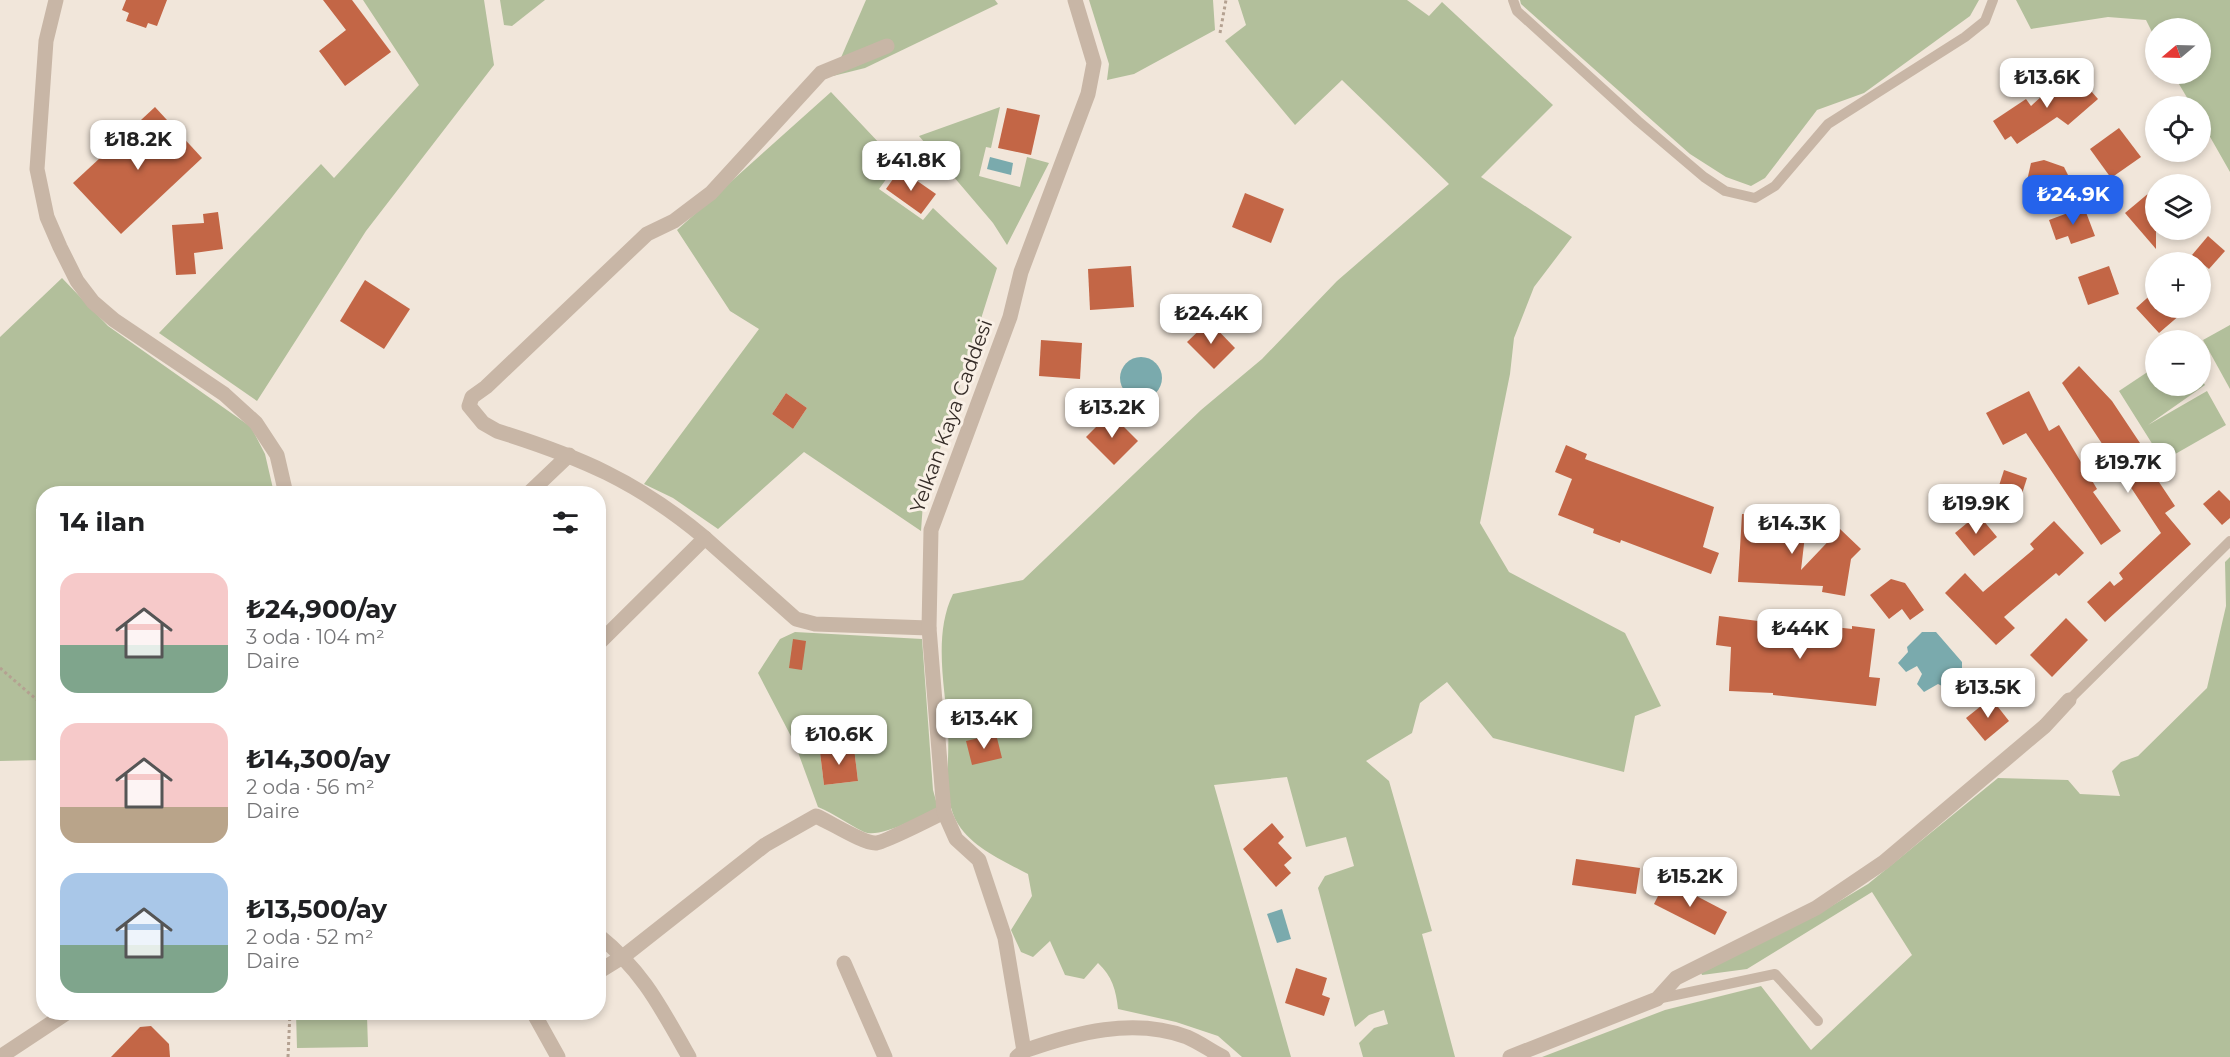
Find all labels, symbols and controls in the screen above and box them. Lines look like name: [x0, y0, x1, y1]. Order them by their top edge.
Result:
north arrow: [2145, 18, 2211, 84]
map controls: [2145, 18, 2211, 396]
pin: ₺13.6K: [1998, 58, 2096, 109]
text: ₺13.6K: [2014, 65, 2080, 89]
button: locate: [2145, 96, 2211, 162]
pin: ₺18.2K: [89, 120, 187, 171]
text: ₺18.2K: [104, 127, 172, 151]
pin: ₺41.8K: [862, 141, 960, 192]
text: ₺41.8K: [876, 148, 946, 172]
button: layers: [2145, 174, 2211, 240]
pin: ₺24.9K: [2024, 175, 2122, 226]
text: ₺24.9K: [2036, 182, 2110, 206]
button: +: [2145, 252, 2211, 318]
pin: ₺24.4K: [1162, 294, 1260, 345]
text: ₺24.4K: [1174, 301, 1248, 325]
street label: Yelkan Kaya Caddesi: [905, 316, 997, 516]
button: −: [2145, 330, 2211, 396]
pin: ₺13.2K: [1063, 388, 1161, 439]
text: ₺13.2K: [1079, 395, 1145, 419]
pin: ₺19.7K: [2079, 443, 2177, 494]
text: ₺19.7K: [2095, 450, 2161, 474]
pin: ₺19.9K: [1927, 484, 2025, 535]
text: ₺19.9K: [1942, 491, 2010, 515]
pin: ₺14.3K: [1743, 504, 1841, 555]
text: 14 ilan: [60, 506, 145, 538]
icon: filters: [549, 506, 582, 539]
text: ₺14.3K: [1758, 511, 1826, 535]
text: ₺24,900/ay: [246, 593, 397, 625]
icon: home: [108, 597, 180, 669]
pin: ₺44K: [1764, 609, 1836, 660]
text: ₺44K: [1771, 616, 1829, 640]
text: 3 oda · 104 m²: [246, 625, 385, 649]
text: Daire: [246, 649, 300, 673]
pin: ₺13.5K: [1939, 668, 2037, 719]
text: ₺13.5K: [1955, 675, 2021, 699]
pin: ₺13.4K: [935, 699, 1033, 750]
text: ₺13.4K: [950, 706, 1018, 730]
pin: ₺10.6K: [790, 715, 888, 766]
text: ₺10.6K: [805, 722, 873, 746]
text: ₺14,300/ay: [246, 743, 390, 775]
icon: home: [108, 747, 180, 819]
text: 2 oda · 56 m²: [246, 775, 375, 799]
text: Daire: [246, 799, 300, 823]
pin: ₺15.2K: [1641, 857, 1739, 908]
text: ₺15.2K: [1657, 864, 1723, 888]
text: ₺13,500/ay: [246, 893, 387, 925]
icon: home: [108, 897, 180, 969]
text: 2 oda · 52 m²: [246, 925, 374, 949]
text: Daire: [246, 949, 300, 973]

